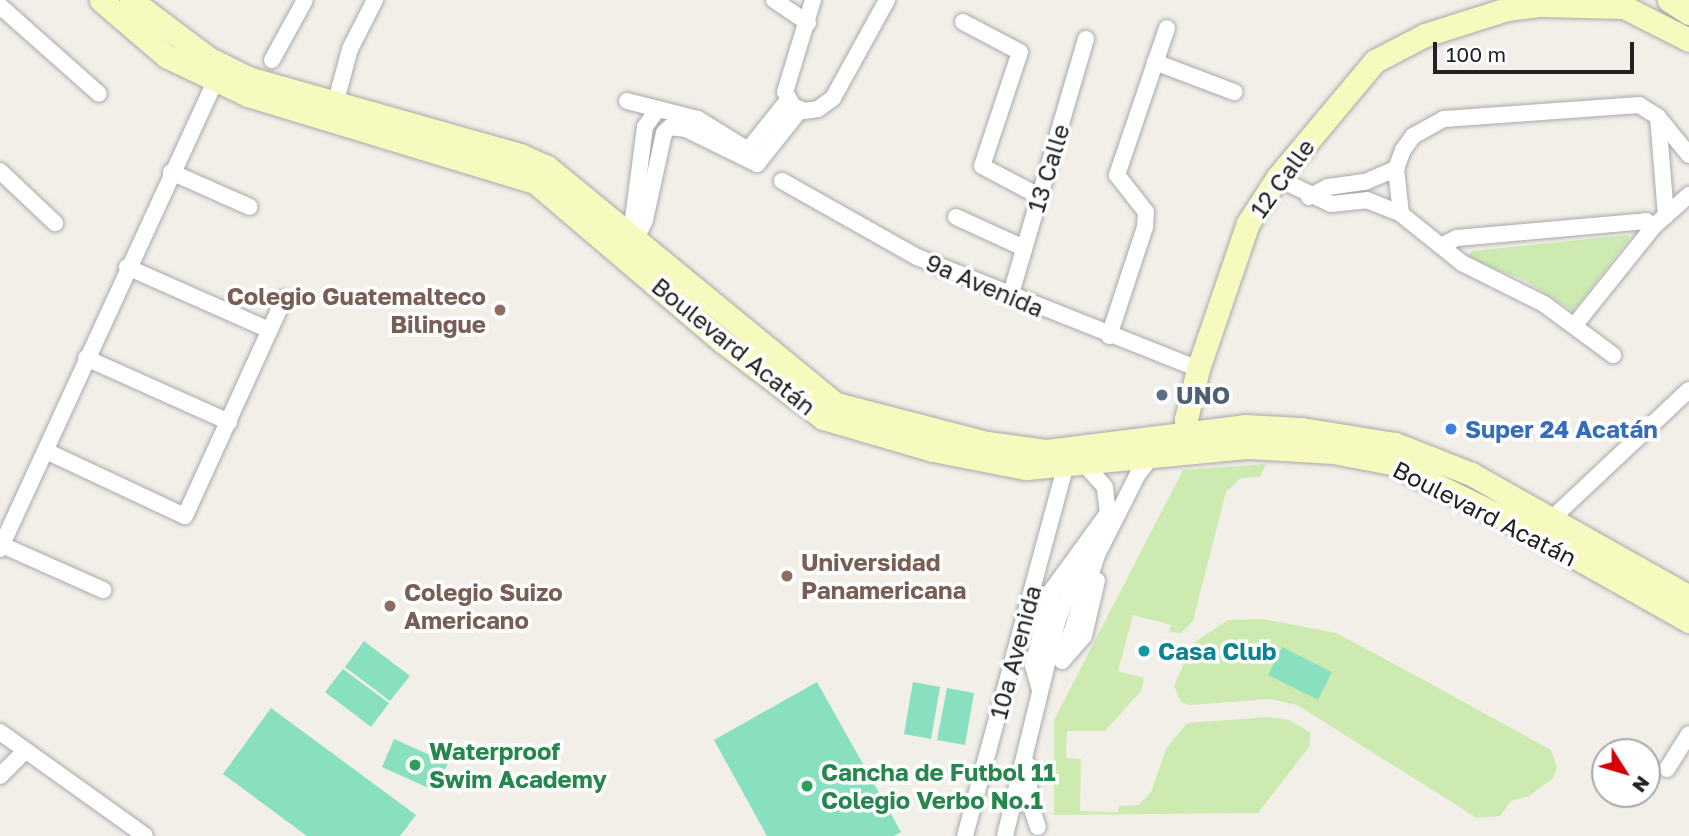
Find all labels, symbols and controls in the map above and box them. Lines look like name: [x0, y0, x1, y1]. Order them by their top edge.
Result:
scale bar: [1437, 28, 1638, 72]
text: 100 m: [1446, 41, 1506, 67]
street label: 13 Calle: [1021, 120, 1075, 216]
street label: 12 Calle: [1244, 133, 1320, 223]
street label: 9a Avenida: [922, 247, 1048, 323]
street label: Boulevard Acatán: [646, 271, 822, 421]
place label: Colegio Guatemalteco Bilingue: [227, 282, 486, 338]
marker: Colegio Guatemalteco Bilingue: [492, 302, 508, 318]
place label: UNO: [1176, 381, 1230, 409]
marker: UNO: [1154, 387, 1170, 403]
place label: Super 24 Acatán: [1465, 415, 1658, 443]
marker: Super 24 Acatán: [1443, 421, 1459, 437]
street label: Boulevard Acatán: [1388, 454, 1582, 572]
place label: Universidad Panamericana: [801, 548, 966, 604]
marker: Universidad Panamericana: [779, 568, 795, 584]
place label: Colegio Suizo Americano: [404, 578, 563, 634]
street label: 10a Avenida: [983, 582, 1047, 722]
marker: Colegio Suizo Americano: [382, 598, 398, 614]
place label: Casa Club: [1158, 637, 1276, 665]
marker: Casa Club: [1136, 643, 1152, 659]
place label: Waterproof Swim Academy: [429, 737, 607, 793]
north arrow: [1591, 738, 1661, 808]
marker: Waterproof Swim Academy: [407, 757, 423, 773]
place label: Cancha de Futbol 11 Colegio Verbo No.1: [821, 758, 1056, 814]
text: N: [1628, 772, 1655, 797]
marker: Cancha de Futbol 11 Colegio Verbo No.1: [799, 778, 815, 794]

